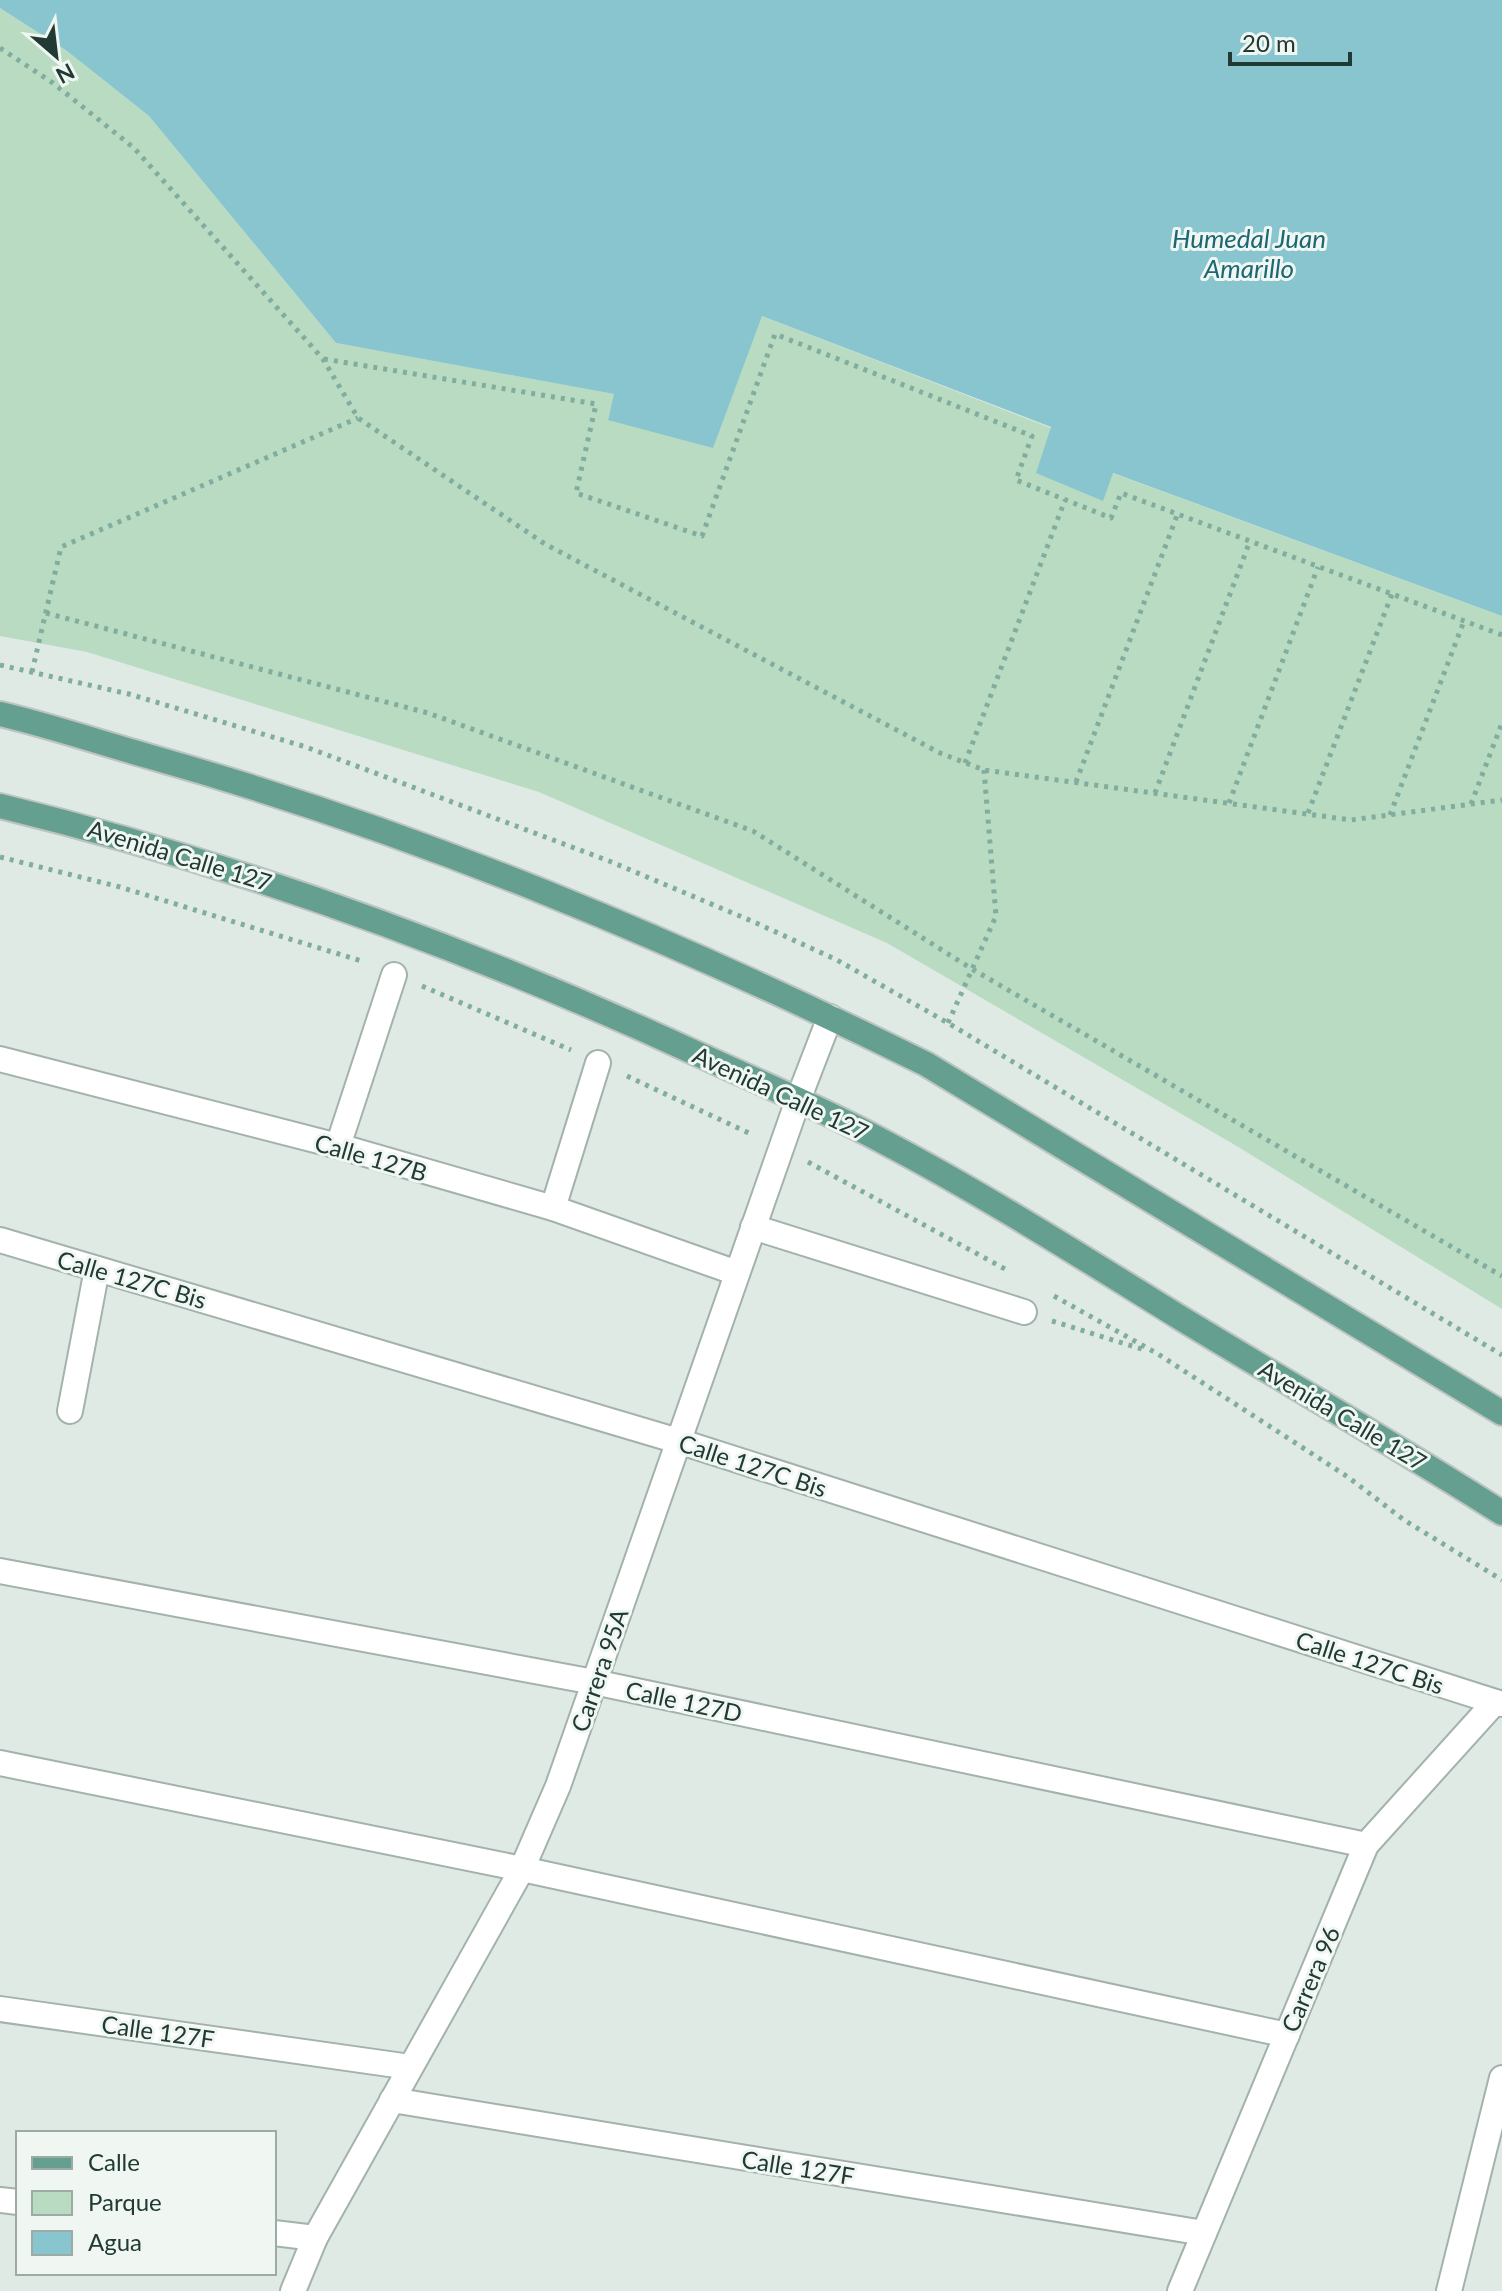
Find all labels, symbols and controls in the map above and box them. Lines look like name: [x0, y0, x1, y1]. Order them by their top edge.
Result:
north arrow: [16, 16, 96, 96]
scale bar: [1230, 16, 1350, 66]
text: 20 m: [1242, 28, 1296, 57]
text: N: [52, 58, 79, 90]
water label: Humedal Juan Amarillo: [1172, 222, 1326, 284]
street label: Avenida Calle 127: [85, 813, 275, 897]
street label: Avenida Calle 127: [689, 1040, 873, 1146]
street label: Calle 127B: [312, 1127, 430, 1187]
street label: Calle 127C Bis: [54, 1244, 210, 1314]
street label: Avenida Calle 127: [1254, 1354, 1432, 1476]
street label: Calle 127C Bis: [676, 1427, 830, 1503]
street label: Carrera 95A: [564, 1604, 634, 1735]
street label: Calle 127C Bis: [1293, 1624, 1447, 1700]
street label: Calle 127D: [623, 1675, 745, 1727]
street label: Carrera 96: [1275, 1922, 1345, 2036]
street label: Calle 127F: [100, 2009, 216, 2053]
legend: [16, 2131, 276, 2275]
street label: Calle 127F: [740, 2144, 856, 2190]
text: Calle: [88, 2147, 140, 2176]
text: Parque: [88, 2187, 162, 2216]
text: Agua: [88, 2227, 142, 2256]

